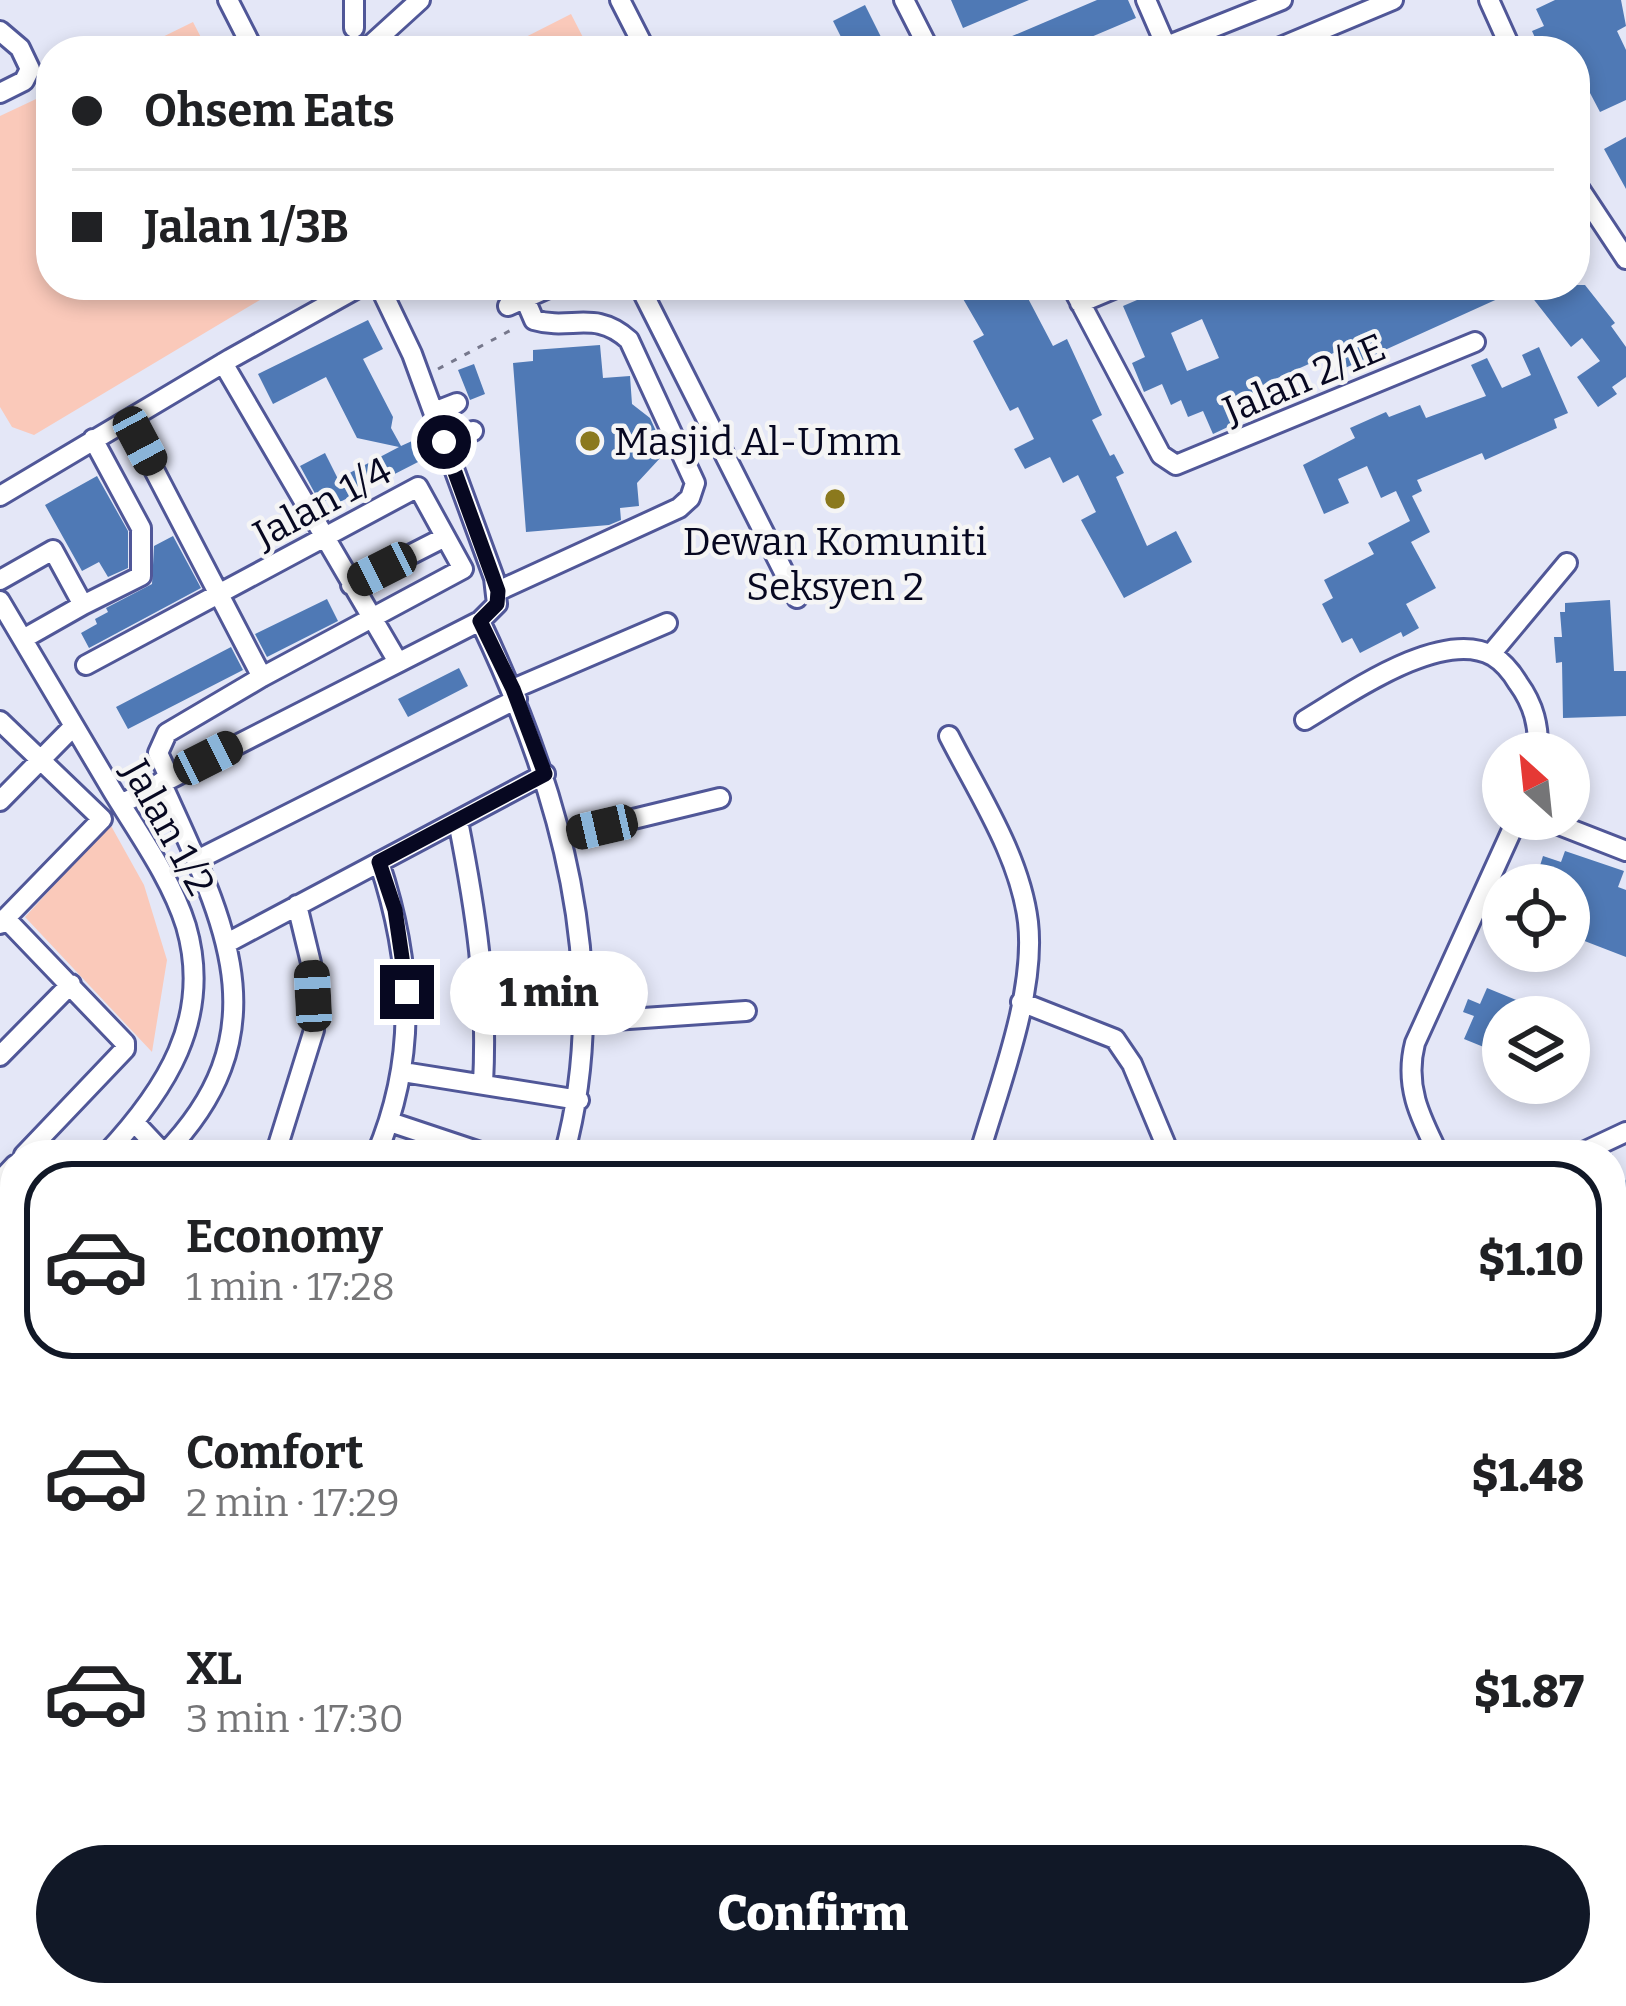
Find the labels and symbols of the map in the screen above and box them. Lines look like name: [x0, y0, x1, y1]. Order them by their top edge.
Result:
street label: Jalan 2/1E: [1216, 324, 1392, 434]
car: [107, 401, 173, 481]
route start: [417, 415, 471, 469]
place label: Masjid Al-Umm: [614, 419, 901, 465]
marker: Masjid Al-Umm: [577, 428, 603, 454]
street label: Jalan 1/4: [245, 447, 399, 559]
marker: Dewan Komuniti Seksyen 2: [822, 486, 848, 512]
place label: Dewan Komuniti Seksyen 2: [683, 519, 987, 610]
car: [342, 537, 422, 601]
car: [168, 726, 248, 790]
north arrow: [1482, 732, 1590, 840]
street label: Jalan 1/2: [112, 751, 224, 903]
car: [563, 801, 641, 853]
callout: 1 min: [449, 950, 647, 1034]
car: [293, 959, 333, 1033]
route end: [380, 965, 434, 1019]

